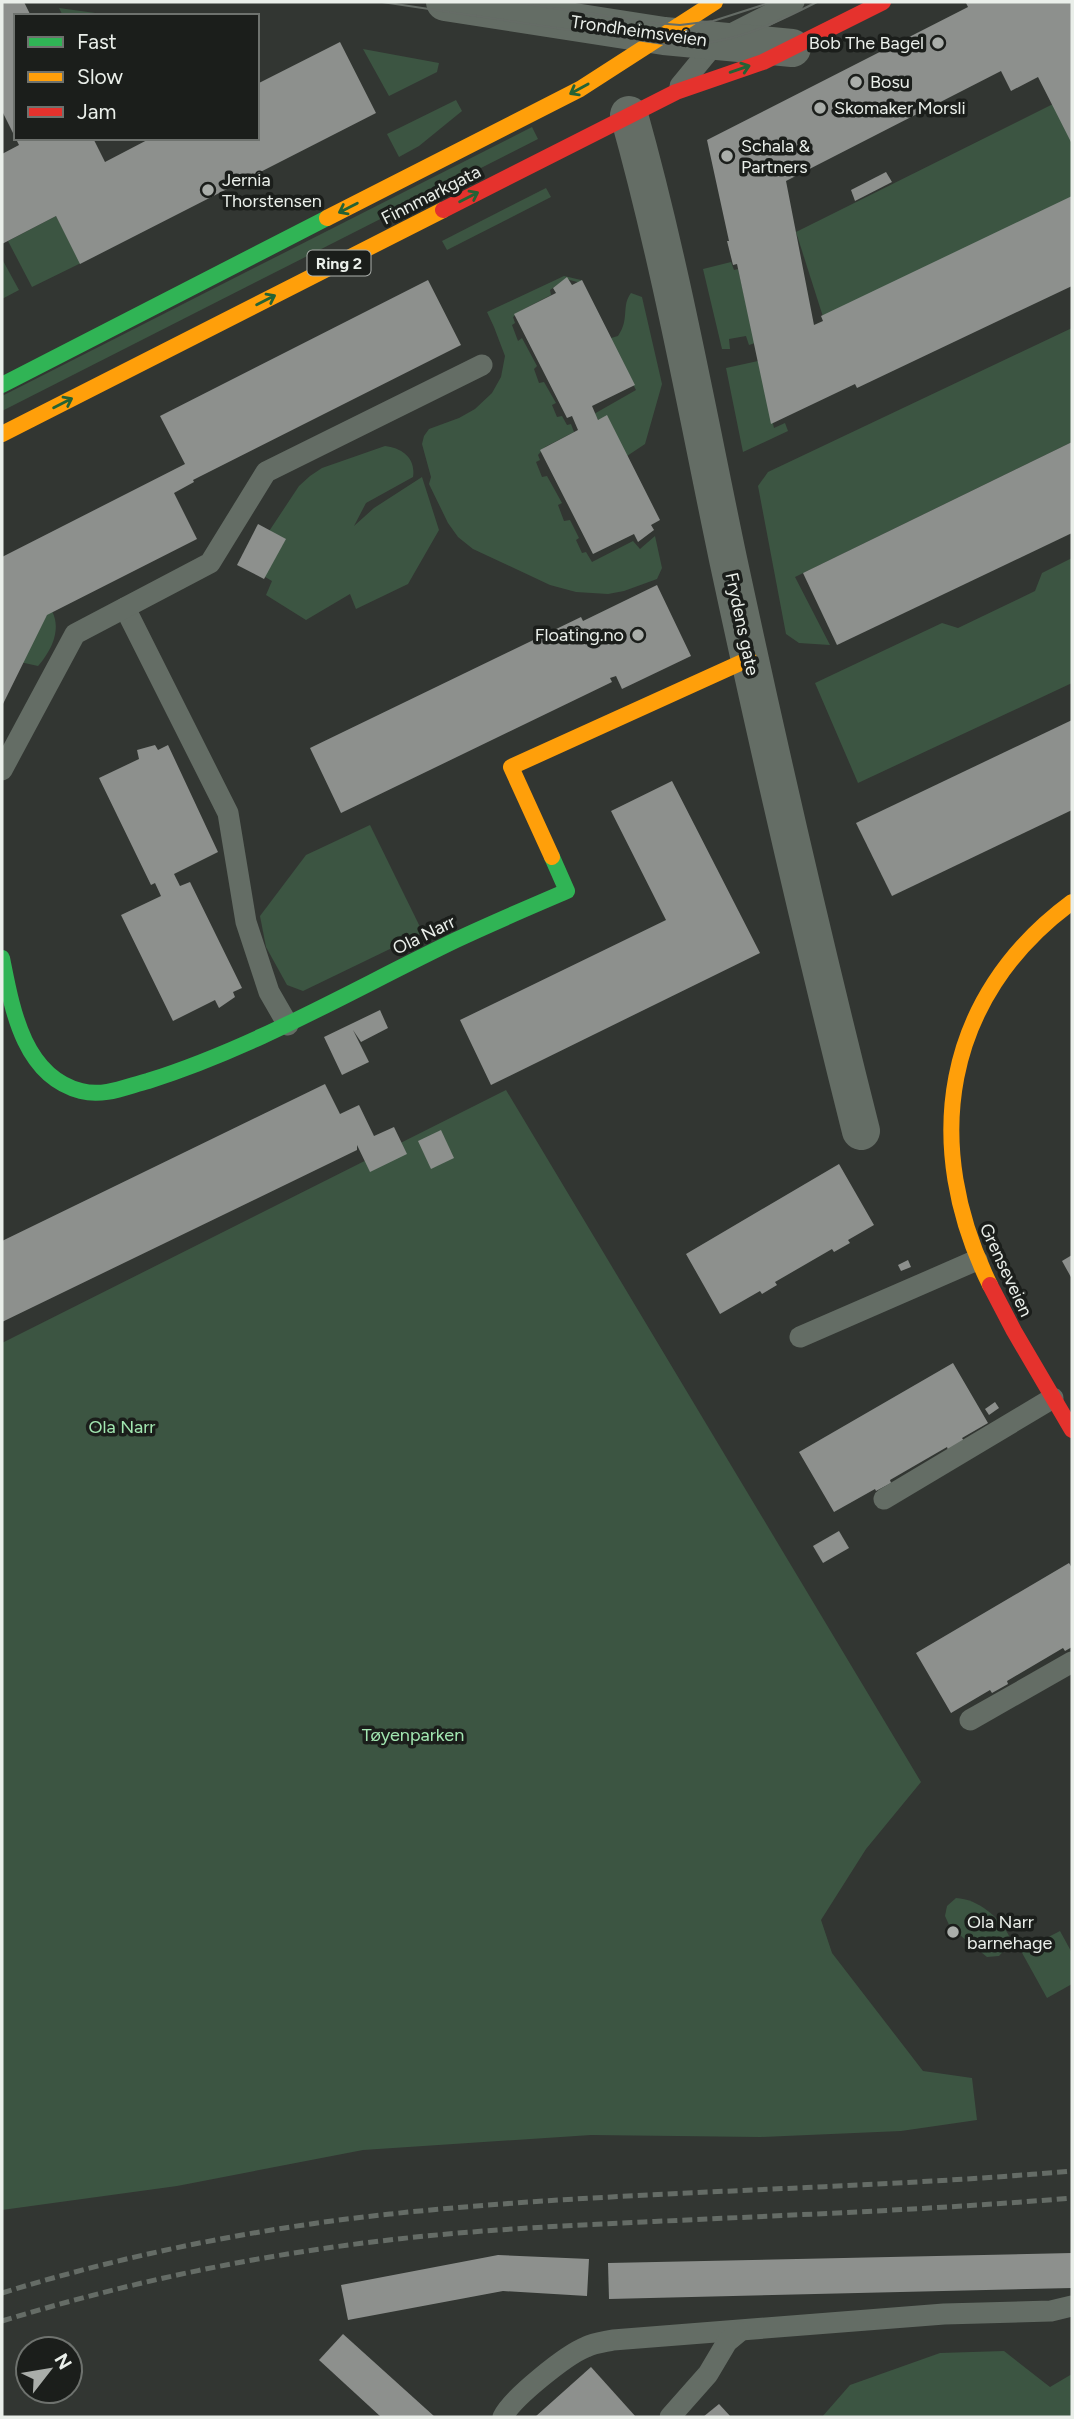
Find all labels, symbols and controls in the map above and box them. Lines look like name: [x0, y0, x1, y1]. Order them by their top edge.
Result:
street label: Trondheimsveien: [570, 11, 708, 51]
legend: [14, 14, 259, 140]
text: Fast: [77, 29, 117, 54]
place label: Bob The Bagel: [809, 32, 924, 54]
marker: Bob The Bagel: [930, 35, 946, 51]
one-way arrow: [729, 62, 751, 74]
text: Slow: [77, 64, 123, 89]
place label: Bosu: [870, 71, 910, 93]
marker: Bosu: [848, 74, 864, 90]
one-way arrow: [570, 83, 590, 97]
place label: Skomaker Morsli: [834, 97, 966, 119]
text: Jam: [77, 99, 116, 124]
marker: Skomaker Morsli: [812, 100, 828, 116]
place label: Schala & Partners: [741, 135, 811, 178]
marker: Schala & Partners: [719, 148, 735, 164]
street label: Finnmarkgata: [378, 160, 484, 230]
place label: Jernia Thorstensen: [222, 169, 322, 212]
marker: Jernia Thorstensen: [200, 182, 216, 198]
one-way arrow: [458, 190, 478, 204]
one-way arrow: [338, 202, 359, 215]
road number: Ring 2: [308, 250, 370, 276]
one-way arrow: [255, 293, 276, 307]
one-way arrow: [52, 396, 73, 409]
street label: Frydens gate: [720, 571, 764, 678]
place label: Floating.no: [535, 624, 624, 646]
marker: Floating.no: [630, 627, 646, 643]
street label: Ola Narr: [389, 910, 459, 960]
street label: Grenseveien: [975, 1220, 1037, 1320]
park label: Ola Narr: [89, 1416, 155, 1438]
park label: Tøyenparken: [362, 1724, 464, 1746]
place label: Ola Narr barnehage: [967, 1911, 1052, 1954]
marker: Ola Narr barnehage: [945, 1924, 961, 1940]
north arrow: [14, 2335, 84, 2405]
text: N: [50, 2349, 77, 2374]

